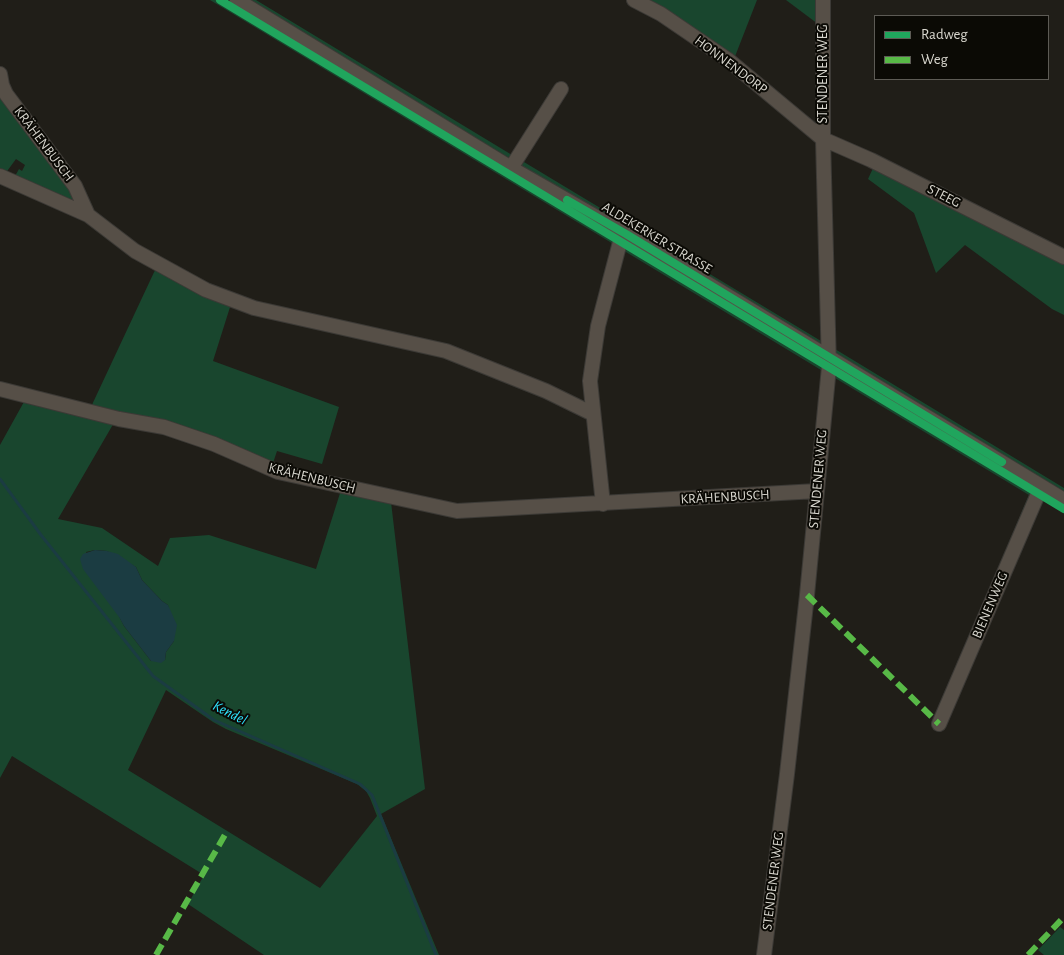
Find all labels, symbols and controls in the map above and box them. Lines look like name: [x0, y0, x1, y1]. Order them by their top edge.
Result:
legend: [874, 15, 1049, 80]
street label: STENDENER WEG: [815, 24, 831, 124]
text: Radweg: [921, 27, 968, 42]
street label: HONNENDORP: [691, 32, 771, 98]
text: Weg: [921, 52, 948, 67]
street label: KRÄHENBUSCH: [10, 103, 78, 185]
street label: STEEG: [925, 181, 963, 211]
street label: ALDEKERKER STRASSE: [599, 198, 715, 278]
street label: STENDENER WEG: [805, 429, 831, 529]
street label: KRÄHENBUSCH: [267, 459, 357, 497]
street label: KRÄHENBUSCH: [680, 486, 770, 508]
street label: BIENENWEG: [968, 569, 1012, 641]
water label: Kendel: [210, 697, 250, 729]
street label: STENDENER WEG: [759, 831, 787, 931]

